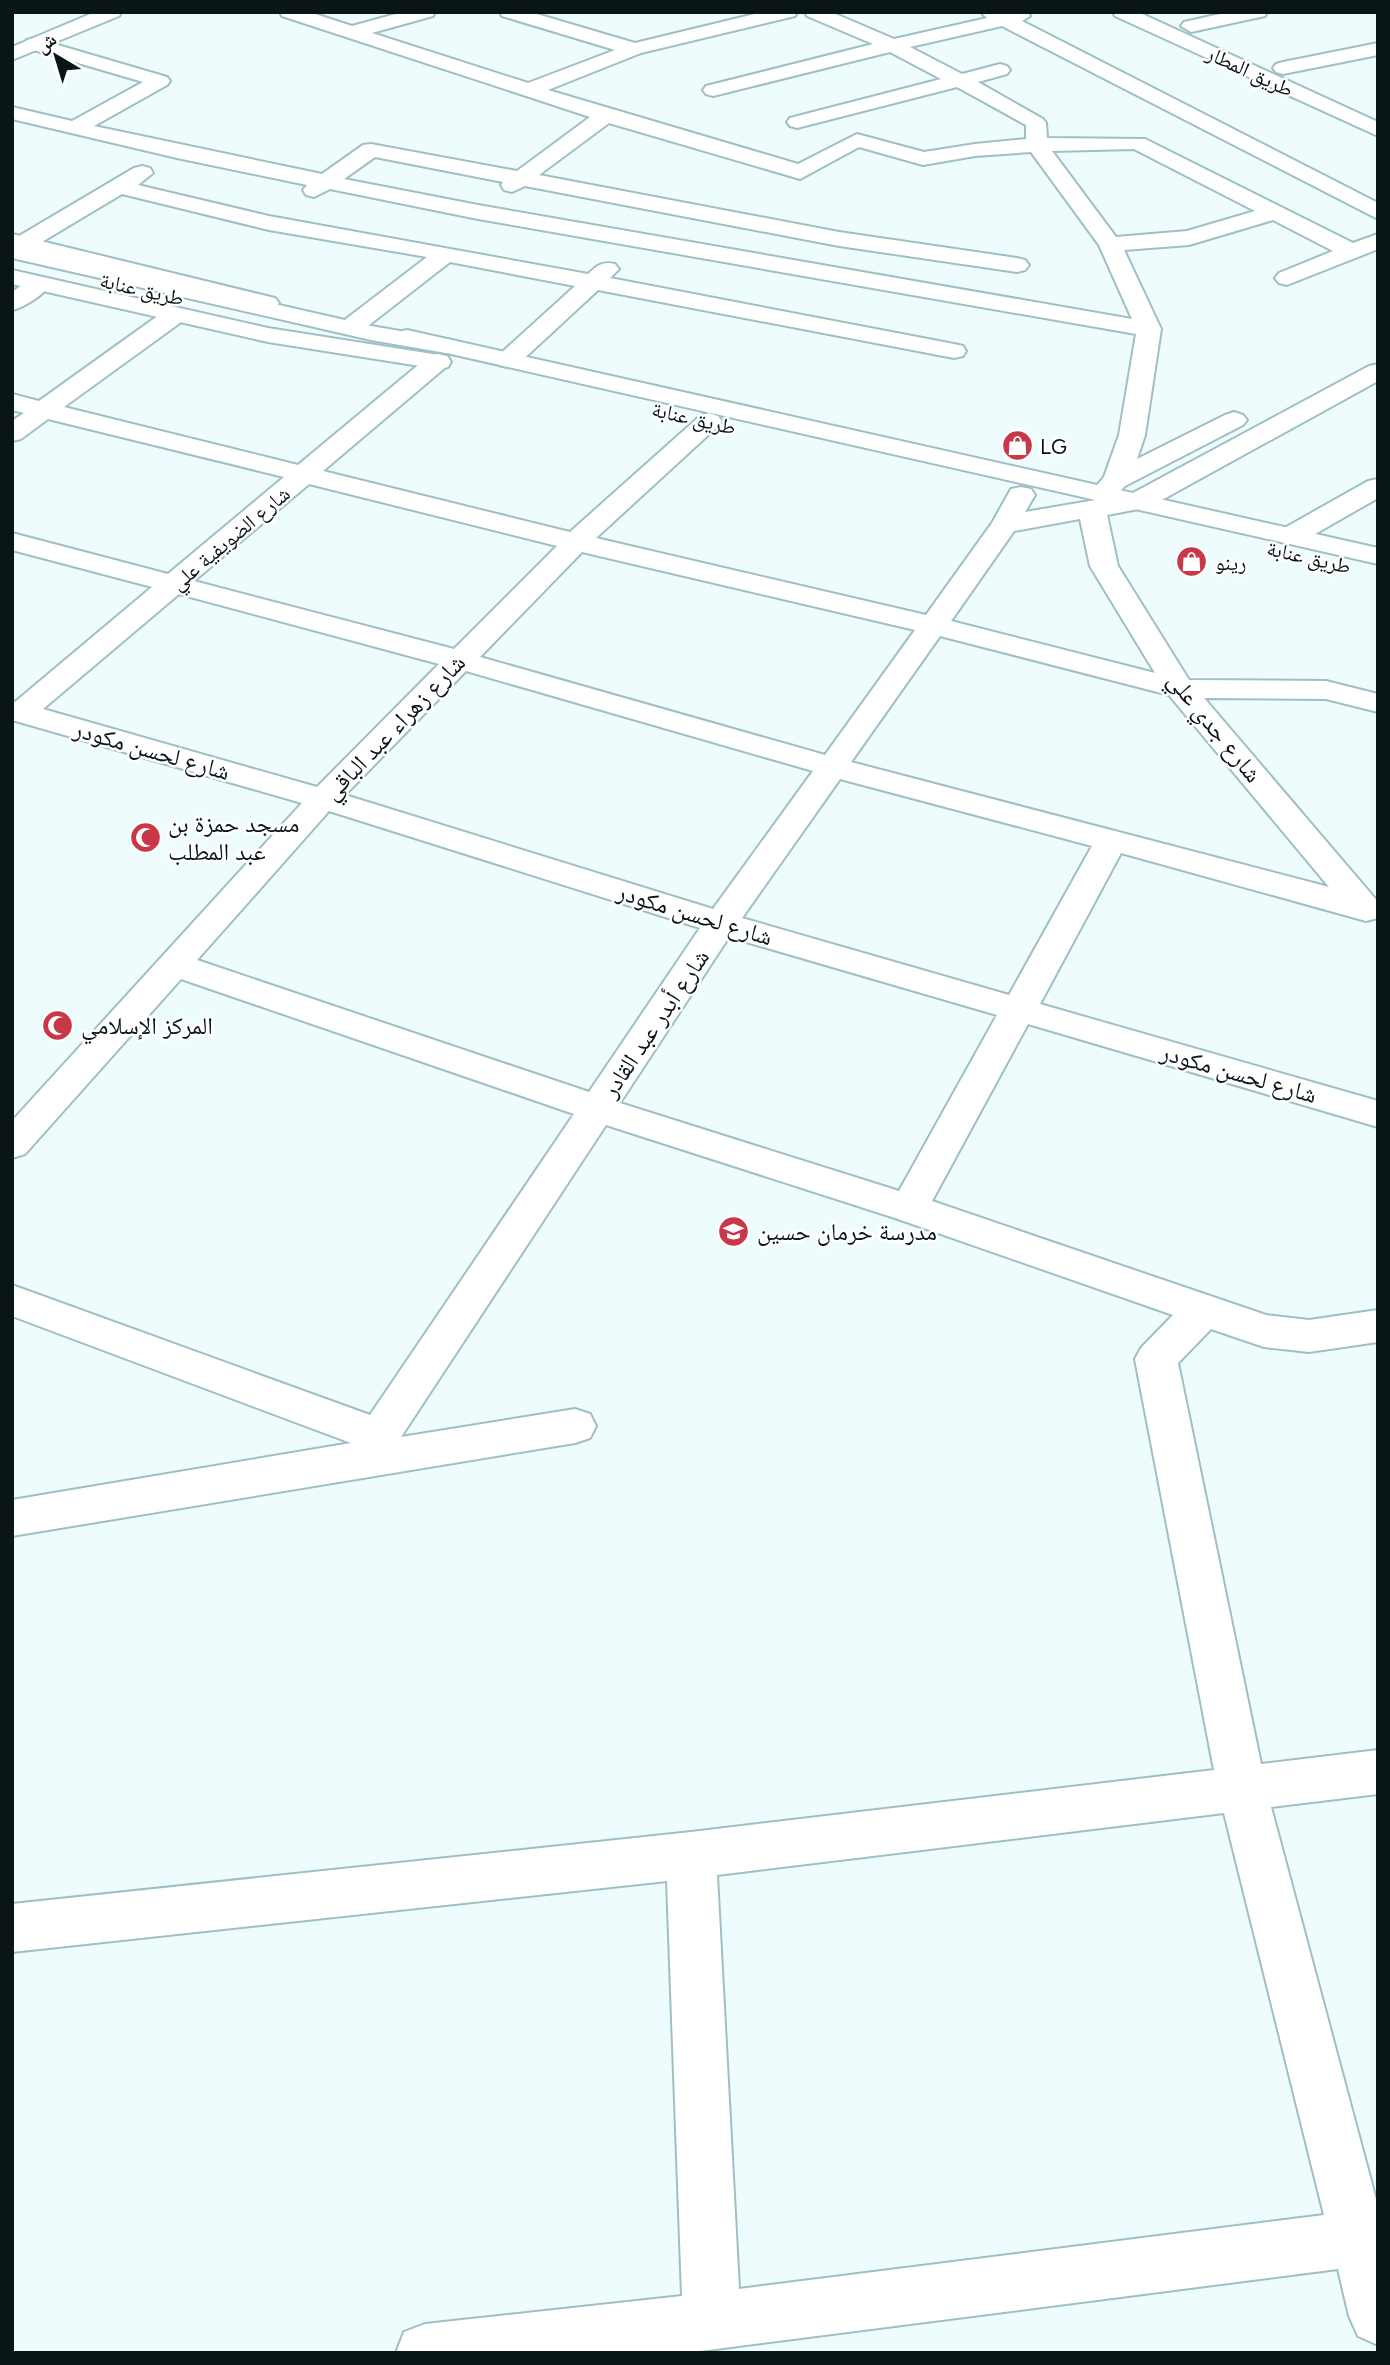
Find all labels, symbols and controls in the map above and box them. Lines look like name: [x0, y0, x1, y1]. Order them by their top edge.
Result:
north arrow: [21, 21, 91, 91]
text: ش: [31, 28, 61, 58]
street label: طريق المطار: [1201, 40, 1297, 103]
street label: طريق عنابة: [97, 267, 186, 312]
street label: طريق عنابة: [649, 396, 738, 441]
shop icon: LG: [1000, 429, 1034, 463]
place label: LG: [1040, 434, 1067, 459]
street label: شارع الضويفية علي: [165, 481, 298, 599]
street label: طريق عنابة: [1264, 535, 1353, 580]
shop icon: رينو: [1175, 545, 1209, 579]
place label: رينو: [1215, 550, 1246, 575]
street label: شارع زهراء عبد الباقي: [317, 648, 475, 810]
street label: شارع جدي علي: [1158, 666, 1268, 791]
street label: شارع لحسن مكودر: [69, 714, 233, 787]
place label: مسجد حمزة بن عبد المطلب: [168, 809, 299, 866]
mosque icon: مسجد حمزة بن عبد المطلب: [128, 820, 162, 854]
street label: شارع لحسن مكودر: [613, 876, 776, 952]
street label: شارع أبدر عبد القادر: [594, 943, 716, 1104]
mosque icon: المركز الإسلامي: [41, 1008, 75, 1042]
place label: المركز الإسلامي: [81, 1011, 213, 1045]
street label: شارع لحسن مكودر: [1156, 1037, 1320, 1110]
school or university icon: مدرسة خرمان حسين: [717, 1214, 751, 1248]
place label: مدرسة خرمان حسين: [757, 1217, 937, 1246]

